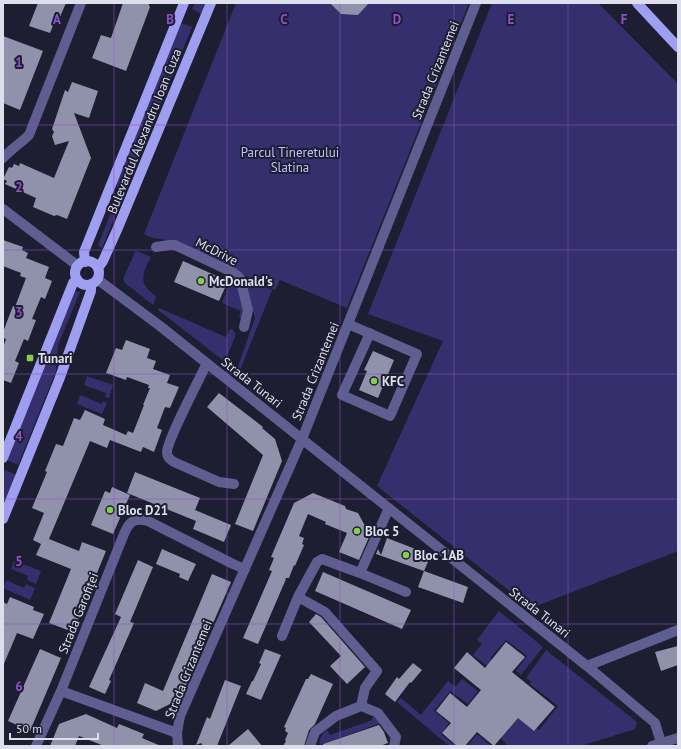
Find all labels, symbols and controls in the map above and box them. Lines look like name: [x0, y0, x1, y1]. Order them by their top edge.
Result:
text: A: [53, 11, 61, 28]
text: B: [166, 11, 174, 28]
text: C: [280, 11, 288, 28]
text: D: [393, 11, 401, 28]
text: E: [508, 11, 515, 28]
text: F: [621, 11, 628, 28]
street label: Strada Crizantemei: [408, 18, 463, 122]
street label: Bulevardul Alexandru Ioan Cuza: [103, 46, 185, 216]
text: 1: [15, 54, 23, 71]
park label: Parcul Tineretului Slatina: [241, 144, 339, 176]
text: 2: [15, 179, 23, 196]
street label: McDrive: [193, 234, 241, 269]
place label: McDonald's: [209, 273, 273, 290]
marker: McDonald's: [196, 276, 206, 286]
text: 3: [15, 304, 23, 321]
street label: Strada Crizantemei: [288, 319, 343, 423]
place label: Tunari: [38, 350, 73, 367]
marker: Tunari: [25, 353, 35, 363]
street label: Strada Tunari: [218, 353, 286, 412]
place label: KFC: [382, 373, 404, 390]
marker: KFC: [369, 376, 379, 386]
text: 4: [15, 428, 23, 445]
place label: Bloc D21: [118, 502, 168, 519]
marker: Bloc D21: [105, 505, 115, 515]
place label: Bloc 5: [365, 523, 399, 540]
marker: Bloc 5: [352, 526, 362, 536]
place label: Bloc 1AB: [414, 547, 464, 564]
marker: Bloc 1AB: [401, 550, 411, 560]
text: 5: [15, 553, 23, 570]
street label: Strada Garofiței: [54, 570, 103, 656]
street label: Strada Tunari: [506, 583, 574, 642]
street label: Strada Crizantemei: [161, 617, 216, 721]
text: 6: [15, 678, 23, 695]
scale bar: [10, 715, 98, 741]
text: 50 m: [16, 721, 42, 736]

